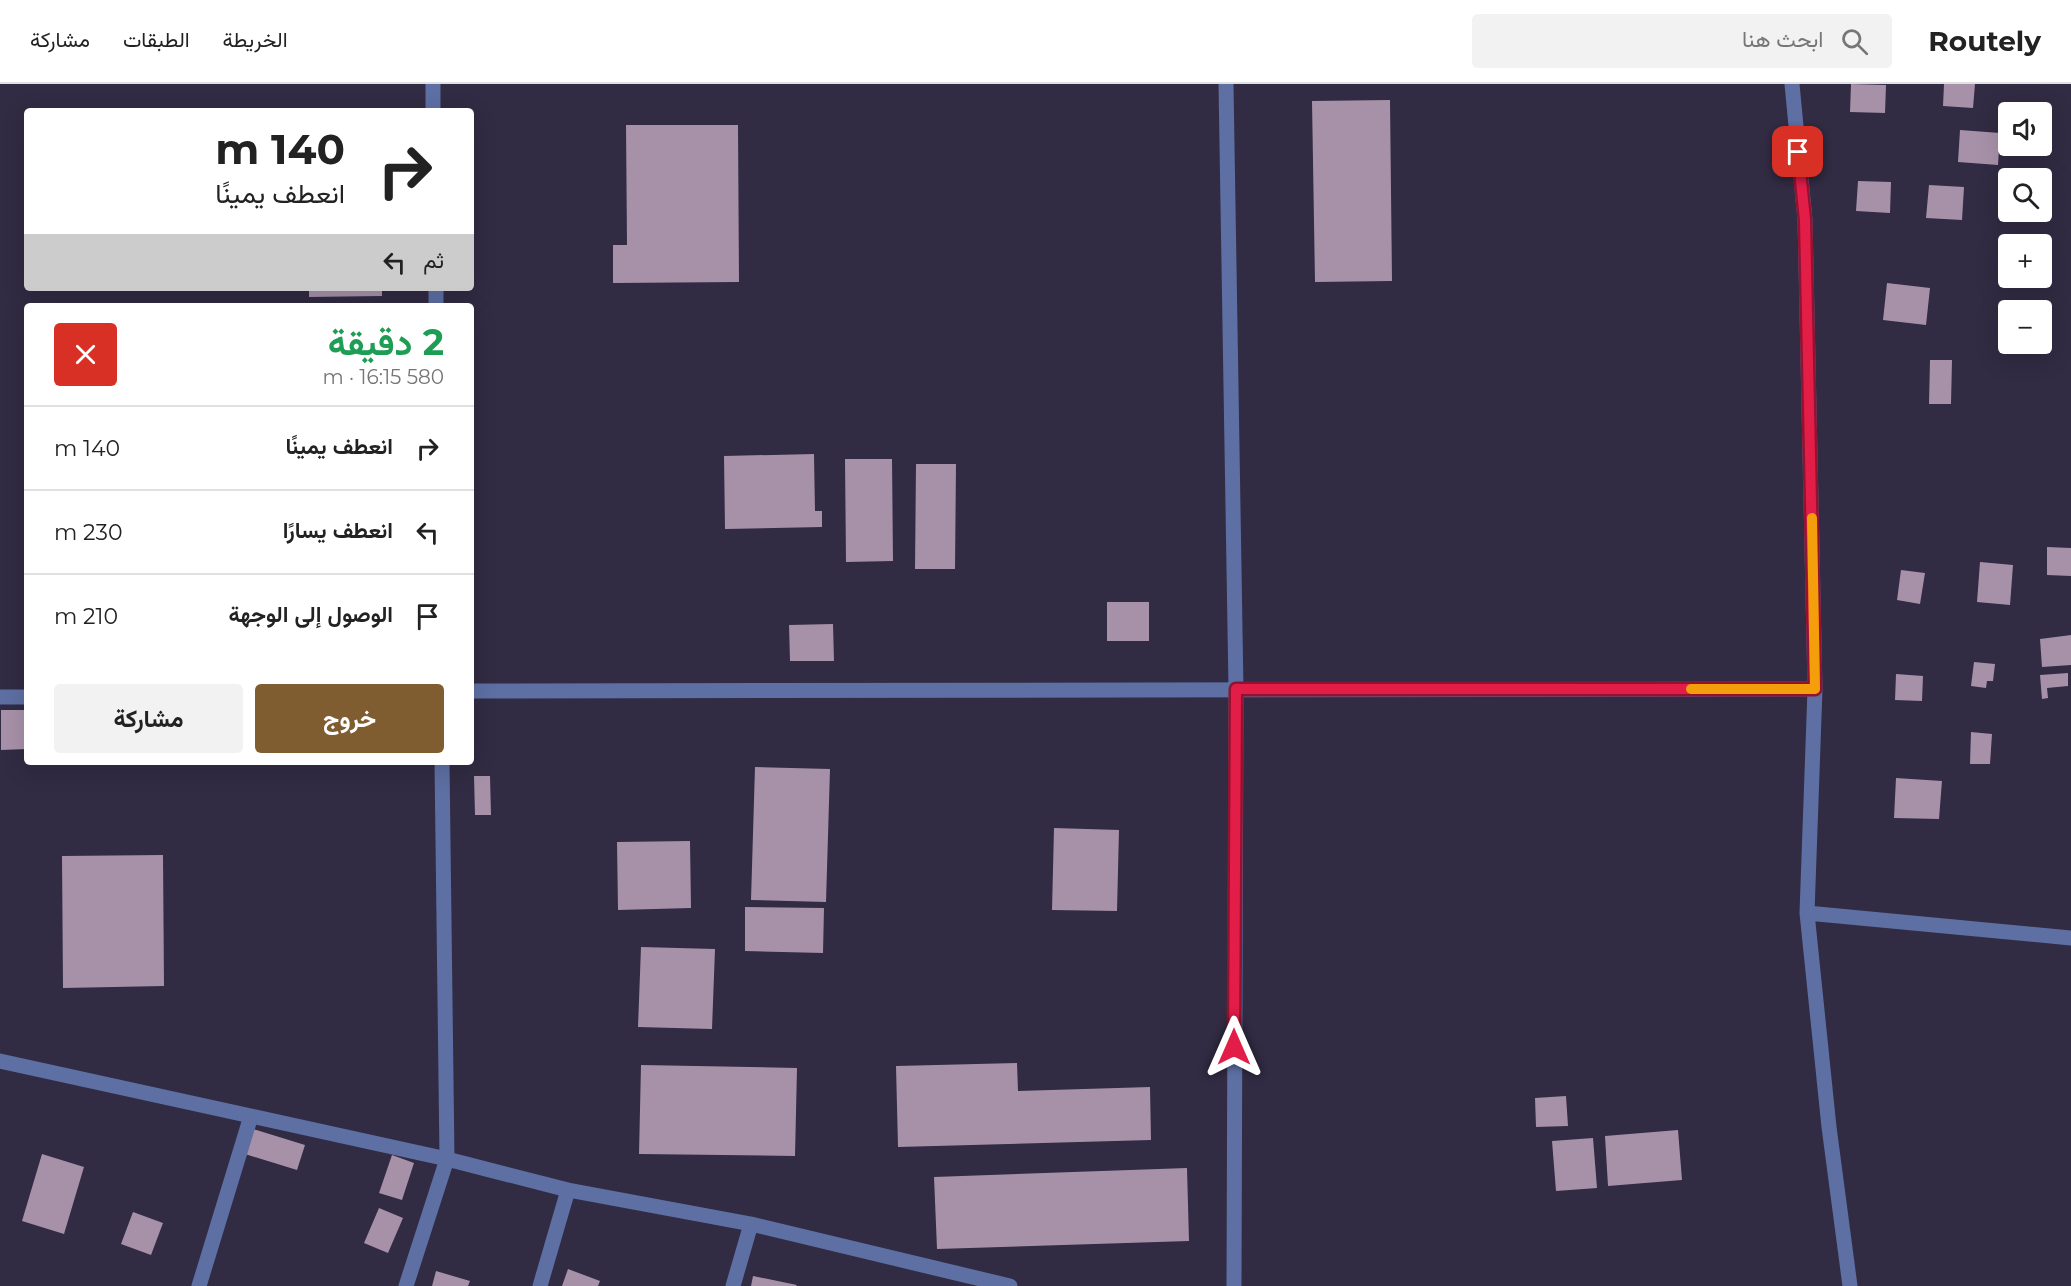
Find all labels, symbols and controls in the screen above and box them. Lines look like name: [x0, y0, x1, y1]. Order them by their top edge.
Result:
search box: [1472, 14, 1892, 68]
text: Routely: [1928, 24, 2041, 58]
icon: search: [1838, 25, 1871, 58]
text: ابحث هنا: [1742, 26, 1823, 53]
text: مشاركة: [30, 27, 90, 52]
text: الطبقات: [123, 27, 190, 52]
text: الخريطة: [223, 27, 288, 52]
map controls: [1998, 102, 2052, 354]
button: sound: [1998, 102, 2052, 156]
text: 140 m: [215, 123, 345, 175]
pin: [1772, 126, 1823, 177]
icon: right: [366, 132, 444, 210]
icon: arrive: [1781, 135, 1814, 168]
button: search: [1998, 168, 2052, 222]
text: انعطف يمينًا: [215, 177, 345, 210]
button: +: [1998, 234, 2052, 288]
icon: left: [378, 246, 411, 279]
text: ثم: [423, 247, 444, 274]
button: −: [1998, 300, 2052, 354]
text: 2 دقيقة: [328, 320, 444, 364]
button: close: [54, 323, 117, 386]
text: 580 m · 16:15: [323, 365, 444, 389]
icon: right: [411, 432, 444, 465]
text: انعطف يمينًا: [285, 433, 393, 460]
text: 140 m: [54, 435, 120, 462]
icon: left: [411, 516, 444, 549]
text: انعطف يسارًا: [283, 517, 393, 544]
text: 230 m: [54, 519, 123, 546]
icon: arrive: [411, 600, 444, 633]
text: الوصول إلى الوجهة: [228, 601, 393, 628]
text: 210 m: [54, 603, 118, 630]
button: مشاركة: [54, 684, 243, 753]
button: خروج: [255, 684, 444, 753]
position arrow: [1202, 1015, 1266, 1079]

